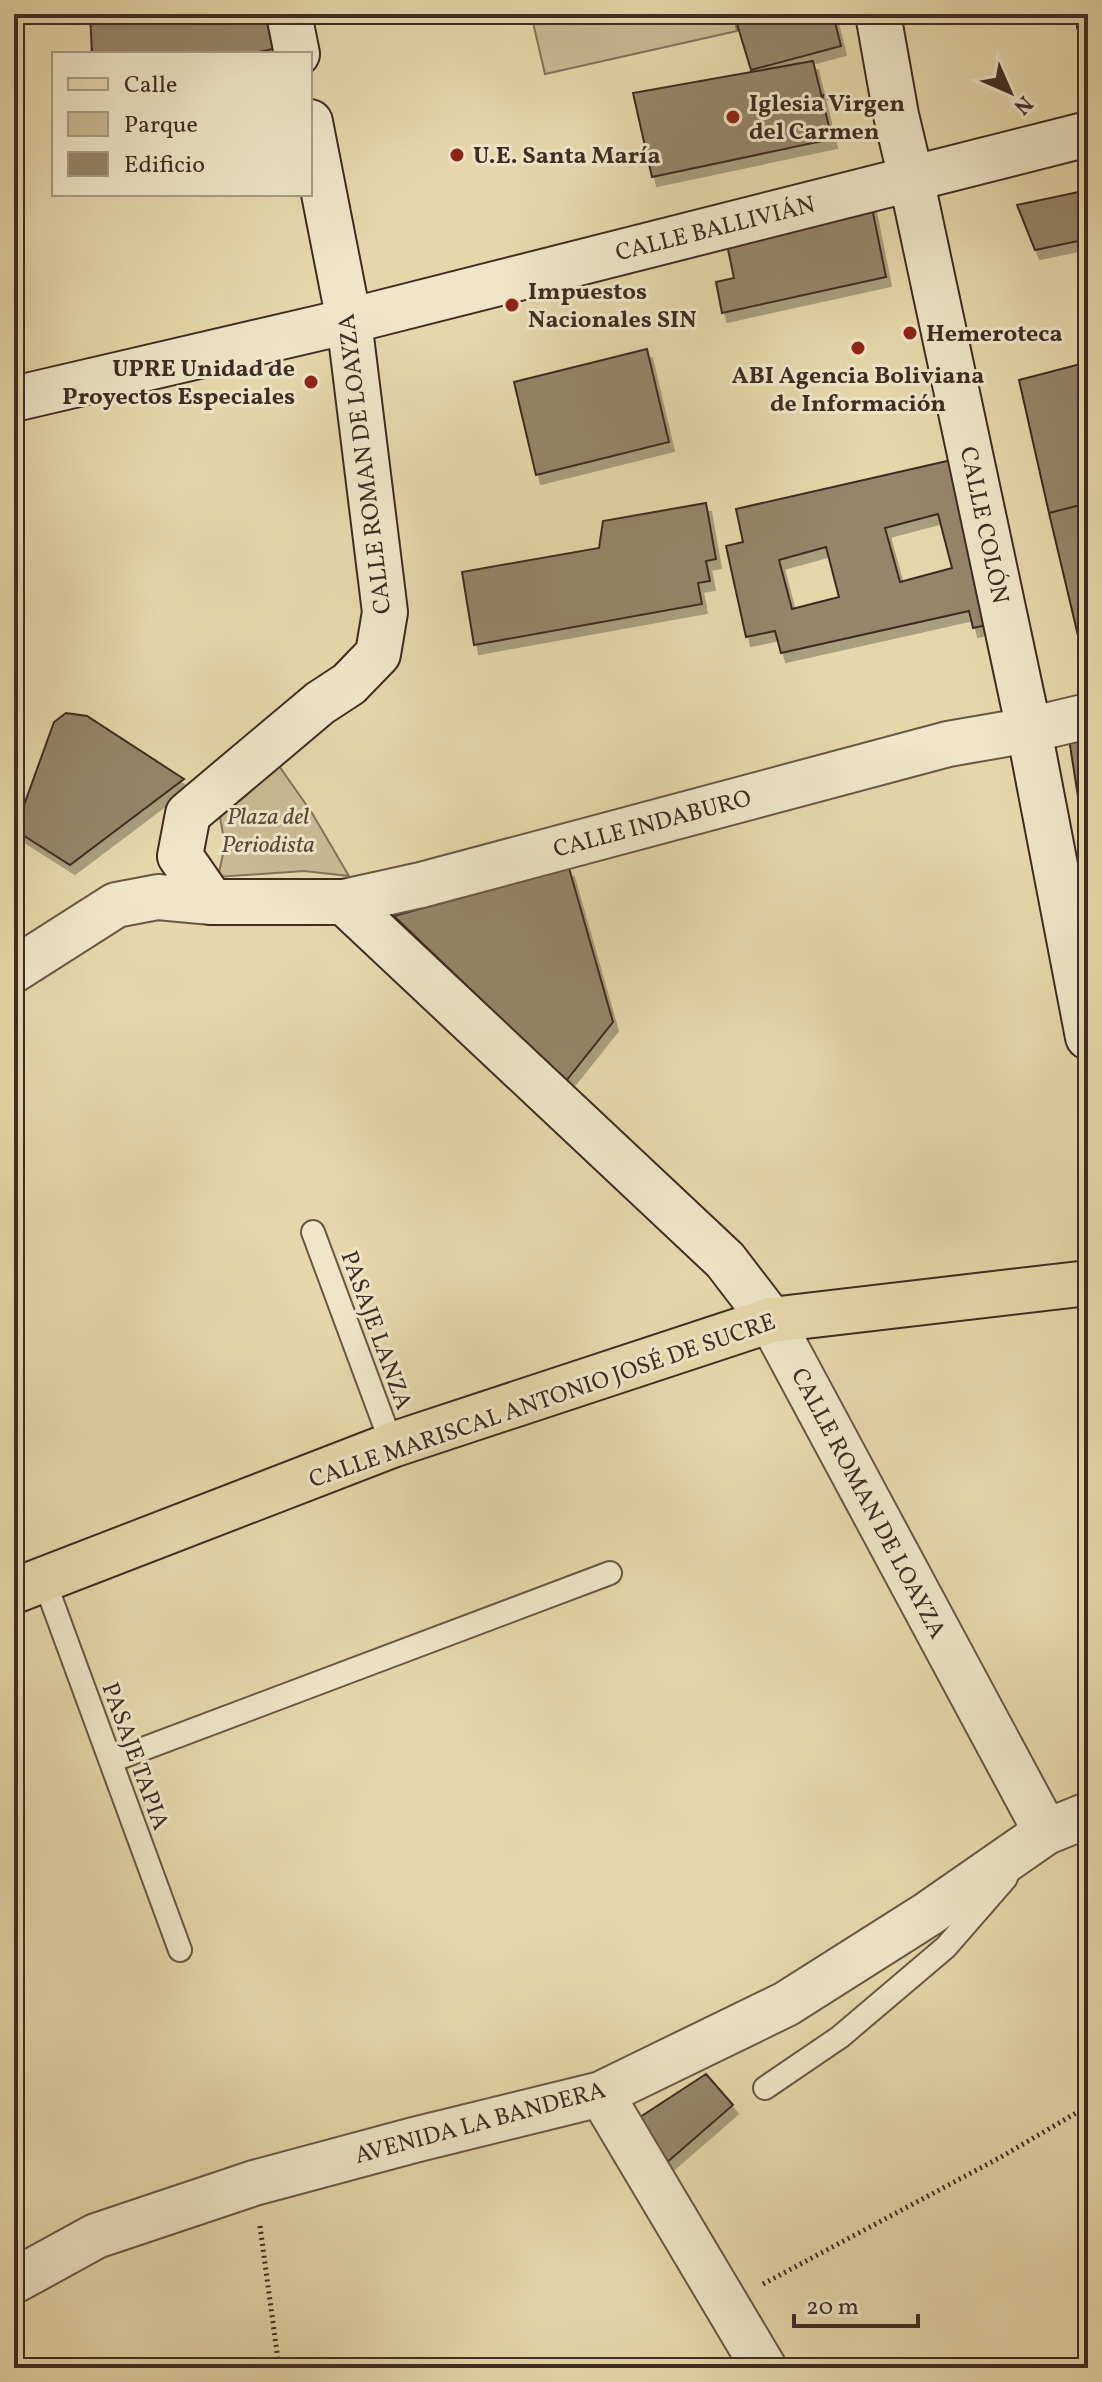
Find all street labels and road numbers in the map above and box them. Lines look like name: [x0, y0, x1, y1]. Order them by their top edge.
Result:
street label: CALLE BALLIVIÁN: [612, 189, 819, 271]
street label: CALLE ROMAN DE LOAYZA: [331, 312, 401, 616]
street label: CALLE COLÓN: [950, 444, 1016, 607]
street label: CALLE INDABURO: [550, 782, 755, 868]
street label: PASAJE LANZA: [331, 1246, 420, 1415]
street label: CALLE MARISCAL ANTONIO JOSÉ DE SUCRE: [305, 1306, 780, 1498]
street label: CALLE ROMAN DE LOAYZA: [781, 1362, 953, 1646]
street label: PASAJE TAPIA: [92, 1678, 177, 1835]
street label: AVENIDA LA BANDERA: [351, 2074, 610, 2174]

